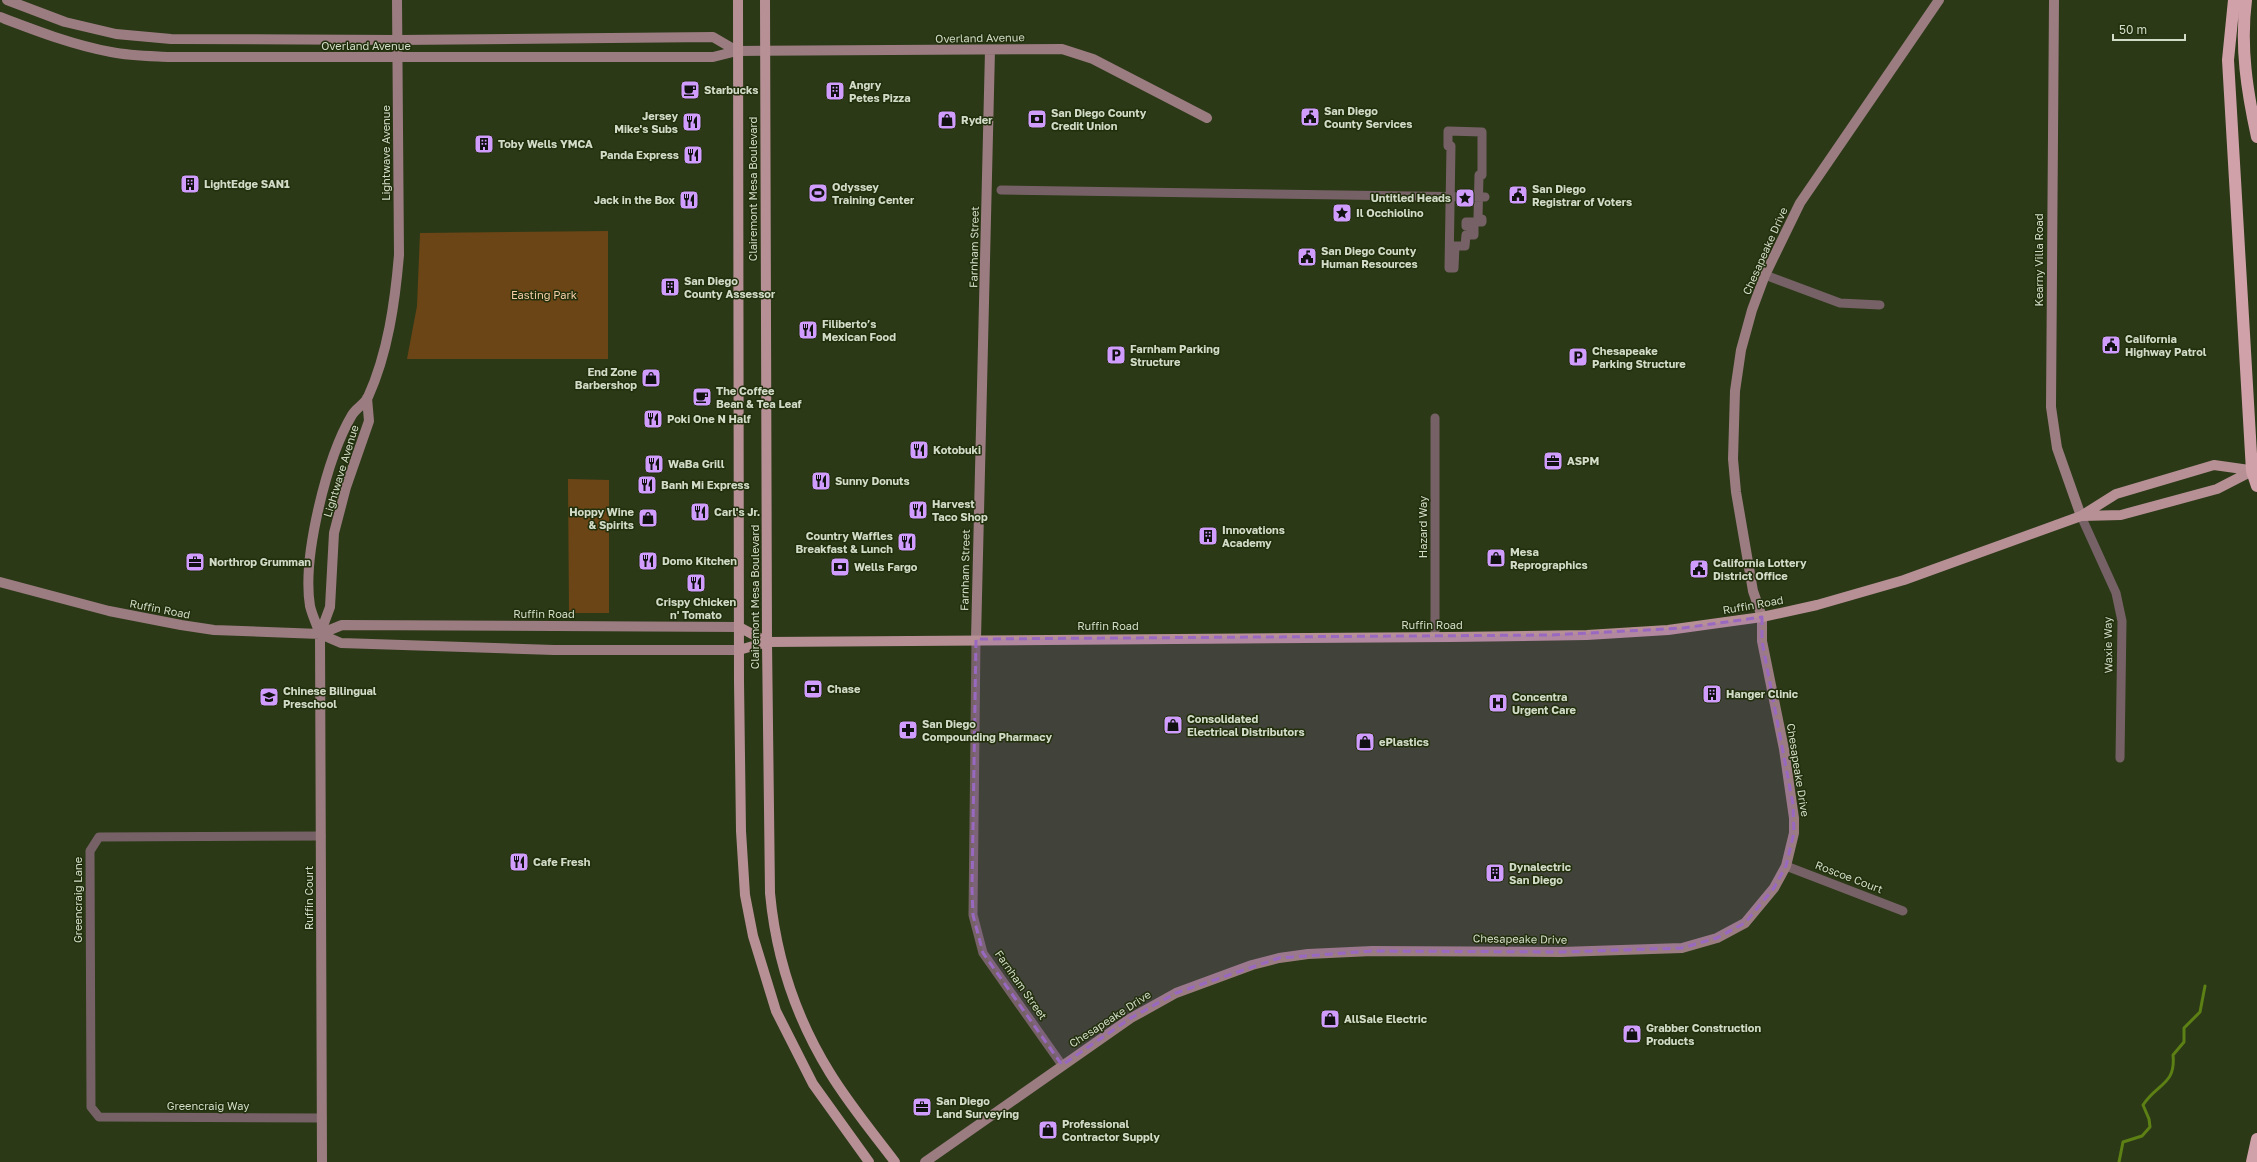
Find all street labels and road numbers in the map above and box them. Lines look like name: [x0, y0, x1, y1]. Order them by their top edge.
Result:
street label: Overland Avenue: [935, 30, 1025, 45]
street label: Overland Avenue: [321, 39, 411, 52]
street label: Lightwave Avenue: [379, 105, 392, 201]
street label: Clairemont Mesa Boulevard: [746, 117, 759, 261]
street label: Chesapeake Drive: [1739, 205, 1790, 297]
street label: Farnham Street: [966, 206, 981, 288]
street label: Kearny Villa Road: [2032, 214, 2045, 306]
street label: Lightwave Avenue: [320, 423, 361, 519]
street label: Hazard Way: [1416, 496, 1429, 558]
street label: Clairemont Mesa Boulevard: [748, 525, 761, 669]
street label: Farnham Street: [957, 529, 972, 611]
street label: Ruffin Road: [1722, 593, 1784, 616]
street label: Ruffin Road: [129, 596, 192, 621]
street label: Ruffin Road: [513, 607, 575, 620]
street label: Waxie Way: [2101, 617, 2114, 673]
street label: Ruffin Road: [1401, 618, 1463, 631]
street label: Ruffin Road: [1077, 619, 1139, 632]
street label: Chesapeake Drive: [1785, 722, 1812, 818]
street label: Greencraig Lane: [71, 857, 84, 943]
street label: Roscoe Court: [1814, 858, 1885, 895]
street label: Ruffin Court: [302, 866, 315, 930]
street label: Chesapeake Drive: [1473, 931, 1567, 946]
street label: Farnham Street: [993, 948, 1050, 1022]
street label: Chesapeake Drive: [1067, 987, 1153, 1050]
street label: Greencraig Way: [167, 1099, 249, 1112]

